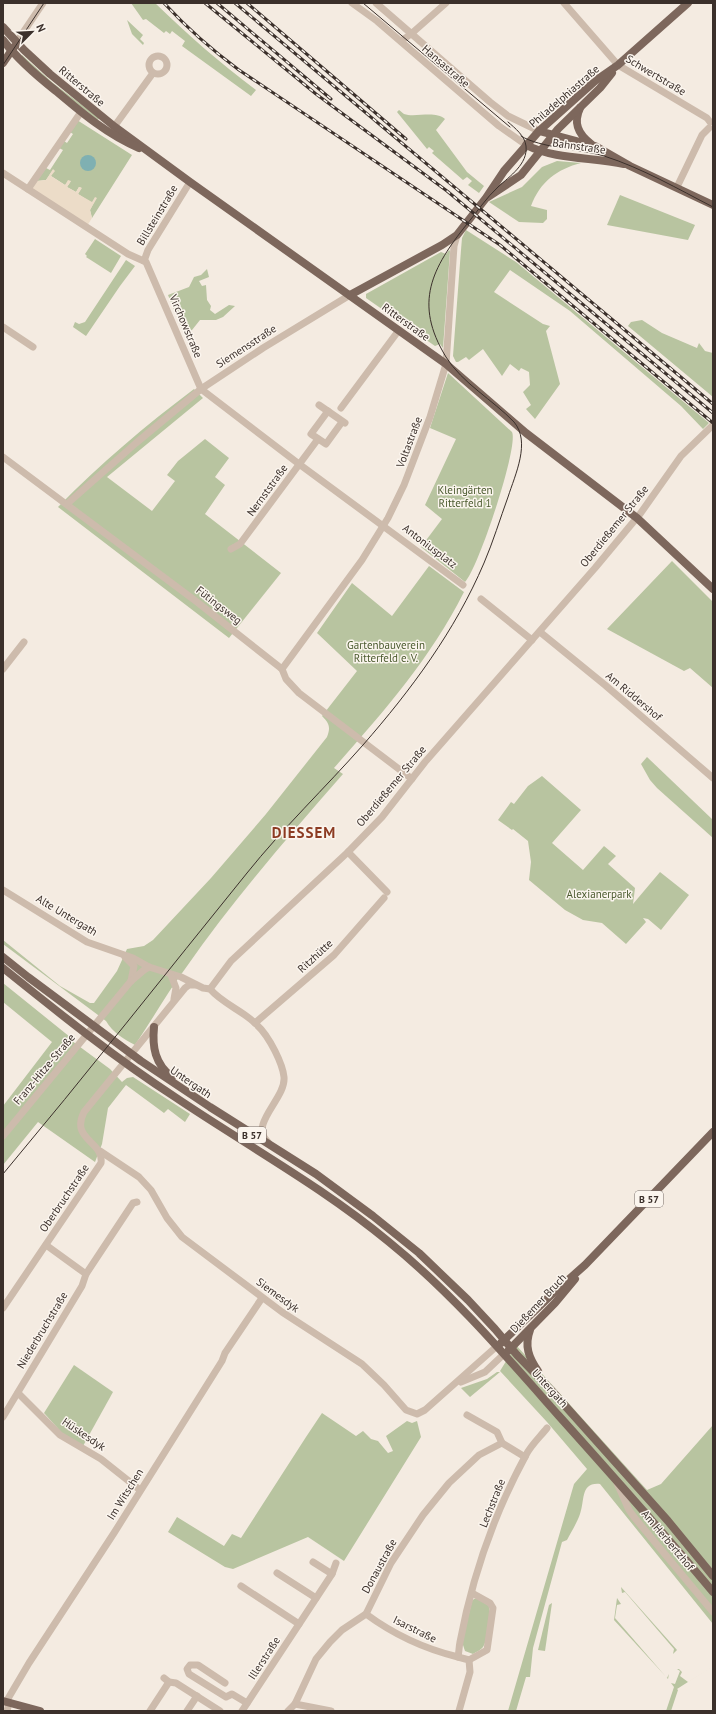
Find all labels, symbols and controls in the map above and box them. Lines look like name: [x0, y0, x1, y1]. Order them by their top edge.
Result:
north arrow: [12, 12, 52, 52]
text: N: [33, 22, 49, 34]
street label: Hansastraße: [419, 41, 473, 91]
street label: Schwertstraße: [623, 52, 689, 99]
street label: Philadelphiastraße: [526, 61, 602, 130]
street label: Ritterstraße: [56, 63, 108, 110]
street label: Bahnstraße: [551, 135, 607, 157]
street label: Billsteinstraße: [133, 182, 181, 248]
street label: Virchowstraße: [166, 291, 206, 360]
street label: Ritterstraße: [379, 300, 433, 344]
street label: Siemensstraße: [213, 321, 279, 371]
street label: Voltastraße: [393, 414, 425, 470]
street label: Nernststraße: [243, 461, 291, 519]
street label: Oberdießemer Straße: [577, 482, 652, 570]
park label: Kleingärten Ritterfeld 1: [437, 483, 493, 510]
street label: Antoniusplatz: [400, 521, 460, 571]
street label: Fütingsweg: [193, 583, 245, 627]
park label: Gartenbauverein Ritterfeld e. V.: [347, 638, 425, 665]
street label: Am Riddershof: [603, 668, 665, 724]
street label: Oberdießemer Straße: [353, 742, 429, 829]
district label: DIESSEM: [272, 823, 336, 842]
park label: Alexianerpark: [567, 887, 632, 901]
street label: Alte Untergath: [34, 891, 100, 939]
street label: Ritzhütte: [294, 936, 336, 976]
street label: Franz-Hitze-Straße: [10, 1030, 78, 1107]
street label: Untergath: [168, 1063, 214, 1101]
road number: B 57: [238, 1127, 266, 1143]
street label: Oberbruchstraße: [36, 1161, 92, 1235]
road number: B 57: [635, 1191, 663, 1207]
street label: Dießemer Bruch: [507, 1270, 569, 1336]
street label: Siemesdyk: [254, 1275, 303, 1316]
street label: Niederbruchstraße: [13, 1289, 71, 1371]
street label: Untergath: [529, 1366, 571, 1410]
street label: Hüskesdyk: [60, 1414, 109, 1454]
street label: Im Witschen: [104, 1466, 146, 1522]
street label: Lechstraße: [476, 1476, 508, 1529]
street label: Am Herbertzhof: [639, 1507, 698, 1573]
street label: Donaustraße: [358, 1536, 400, 1596]
street label: Isarstraße: [391, 1612, 439, 1646]
street label: Illerstraße: [245, 1633, 283, 1682]

